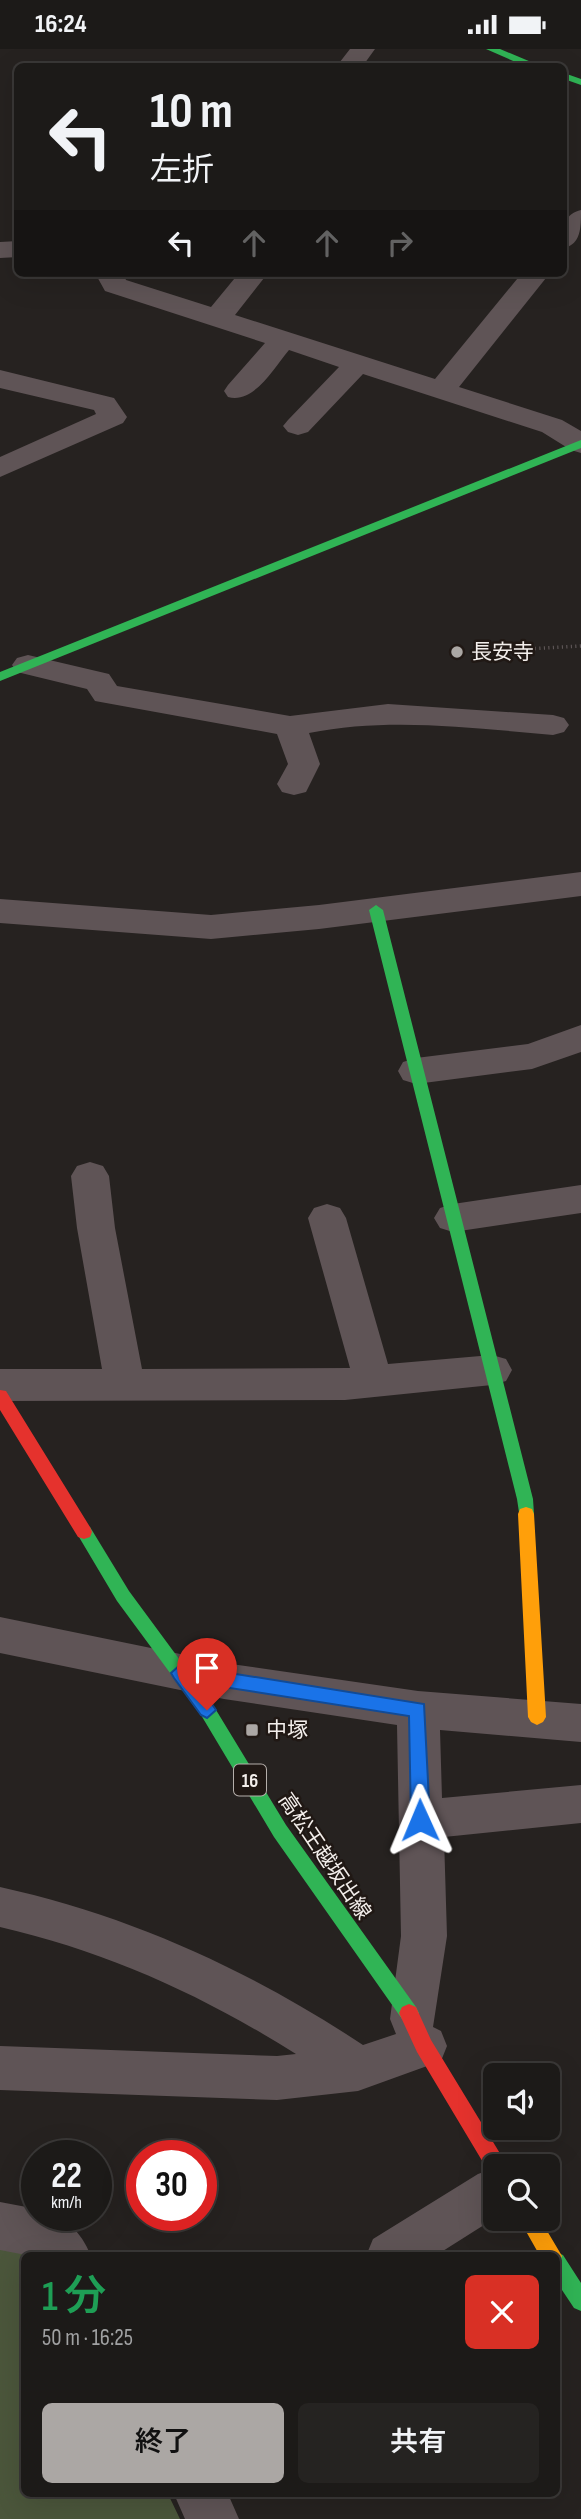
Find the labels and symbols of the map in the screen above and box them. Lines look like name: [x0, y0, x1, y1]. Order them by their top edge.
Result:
place label: 長安寺: [471, 640, 534, 665]
marker: 長安寺: [449, 644, 465, 660]
pin: [177, 1638, 237, 1710]
place label: 中塚: [266, 1718, 308, 1743]
marker: 中塚: [244, 1722, 260, 1738]
road number: 16: [234, 1765, 266, 1795]
position arrow: [383, 1783, 457, 1857]
street label: 高松王越坂出線: [273, 1788, 376, 1924]
speed limit sign: 30: [126, 2140, 217, 2231]

